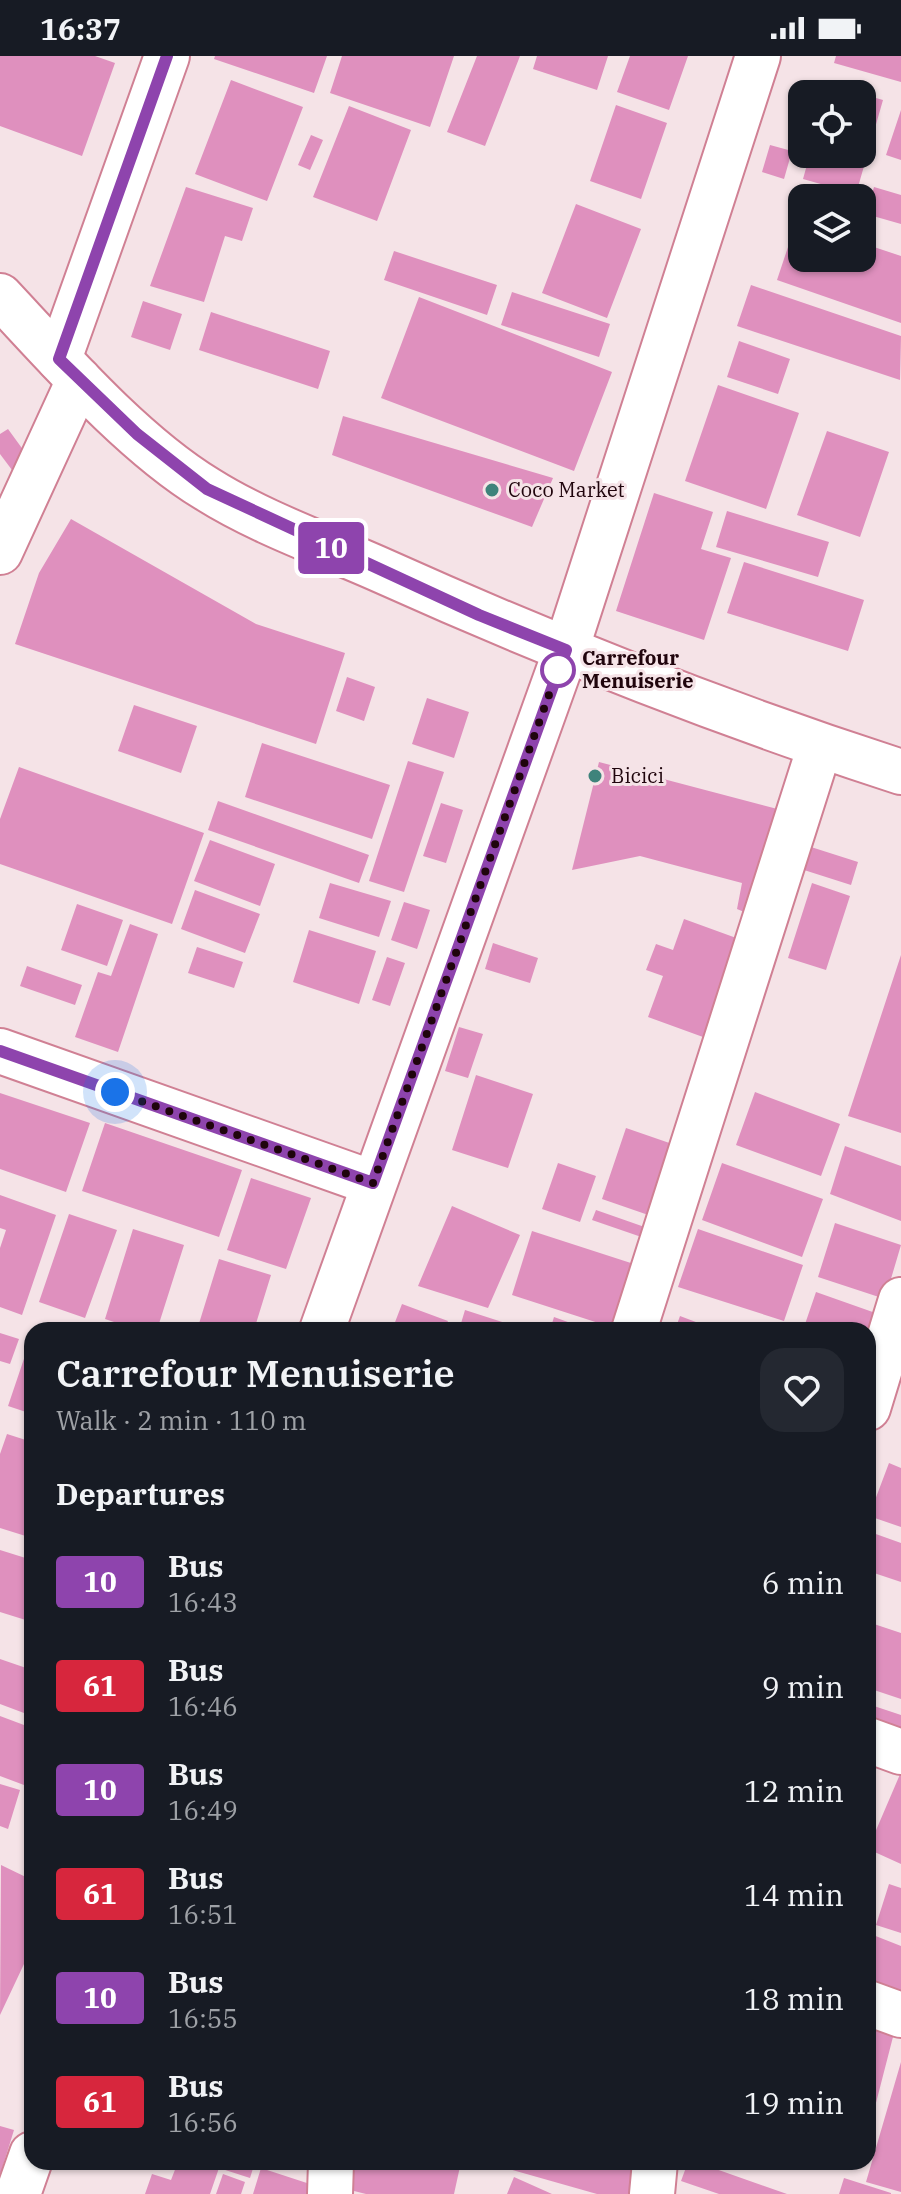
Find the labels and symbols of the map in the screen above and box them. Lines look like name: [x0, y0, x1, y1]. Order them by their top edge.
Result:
place label: Coco Market: [508, 476, 625, 503]
marker: Coco Market: [483, 481, 501, 499]
line badge: 10: [295, 522, 367, 574]
place label: Carrefour Menuiserie: [582, 644, 693, 694]
marker: Carrefour Menuiserie: [541, 653, 575, 687]
place label: Bicici: [611, 762, 664, 789]
marker: Bicici: [586, 767, 604, 785]
your location: [95, 1072, 135, 1112]

